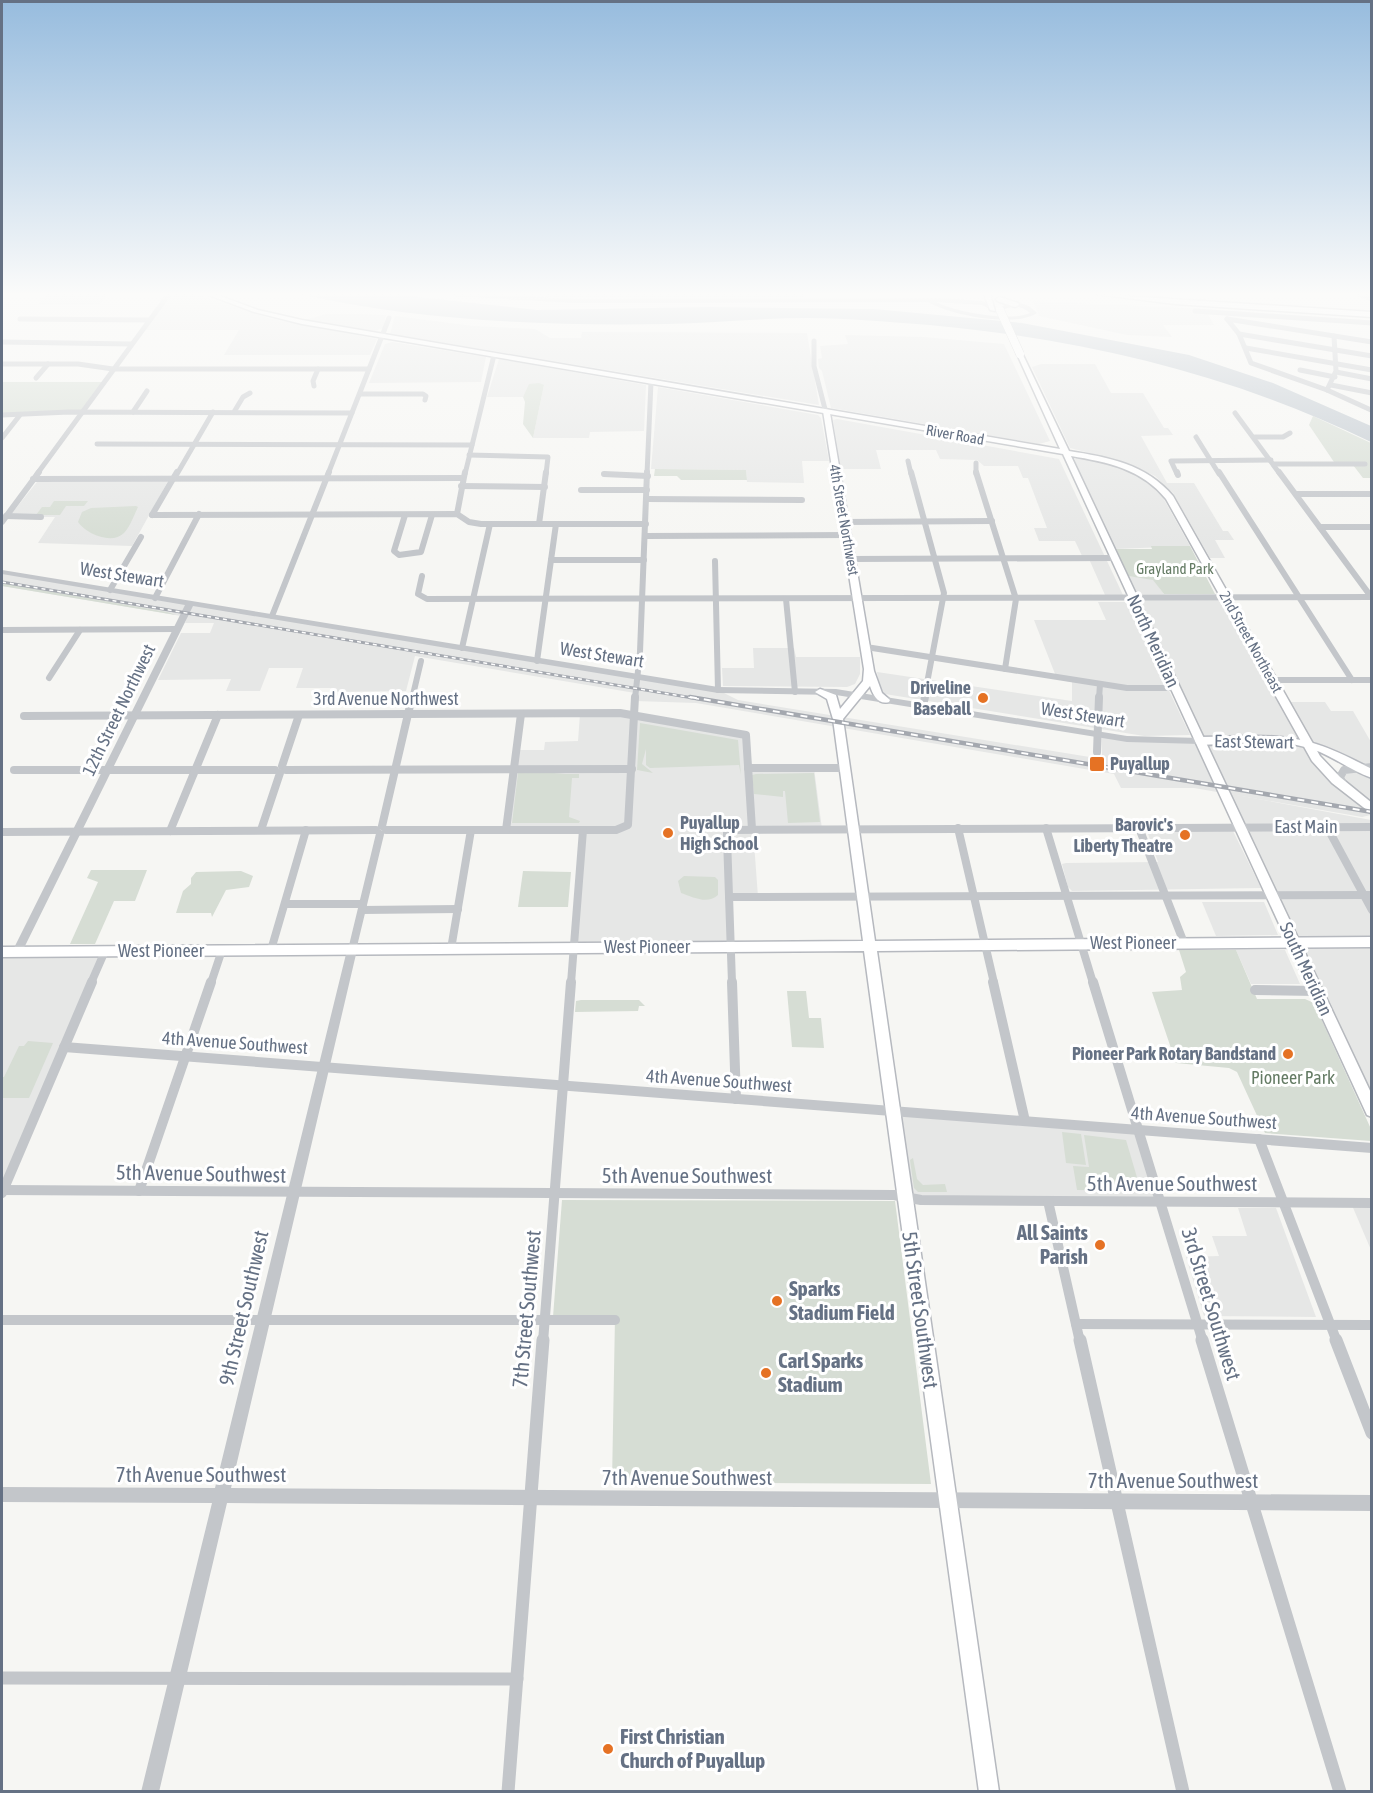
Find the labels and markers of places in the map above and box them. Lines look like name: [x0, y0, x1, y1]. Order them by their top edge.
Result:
place label: Driveline Baseball: [910, 677, 971, 719]
marker: Driveline Baseball: [976, 691, 990, 705]
place label: Puyallup: [1110, 753, 1170, 774]
marker: Puyallup: [1088, 755, 1106, 773]
place label: Puyallup High School: [680, 812, 758, 854]
place label: Barovic's Liberty Theatre: [1074, 814, 1174, 856]
marker: Puyallup High School: [661, 826, 675, 840]
marker: Barovic's Liberty Theatre: [1178, 828, 1192, 842]
place label: Pioneer Park Rotary Bandstand: [1072, 1043, 1276, 1064]
marker: Pioneer Park Rotary Bandstand: [1281, 1047, 1295, 1061]
place label: All Saints Parish: [1016, 1220, 1089, 1268]
marker: All Saints Parish: [1093, 1238, 1107, 1252]
place label: Sparks Stadium Field: [789, 1276, 895, 1324]
marker: Sparks Stadium Field: [770, 1294, 784, 1308]
place label: Carl Sparks Stadium: [778, 1348, 864, 1396]
marker: Carl Sparks Stadium: [759, 1366, 773, 1380]
place label: First Christian Church of Puyallup: [620, 1724, 765, 1772]
marker: First Christian Church of Puyallup: [601, 1742, 615, 1756]

